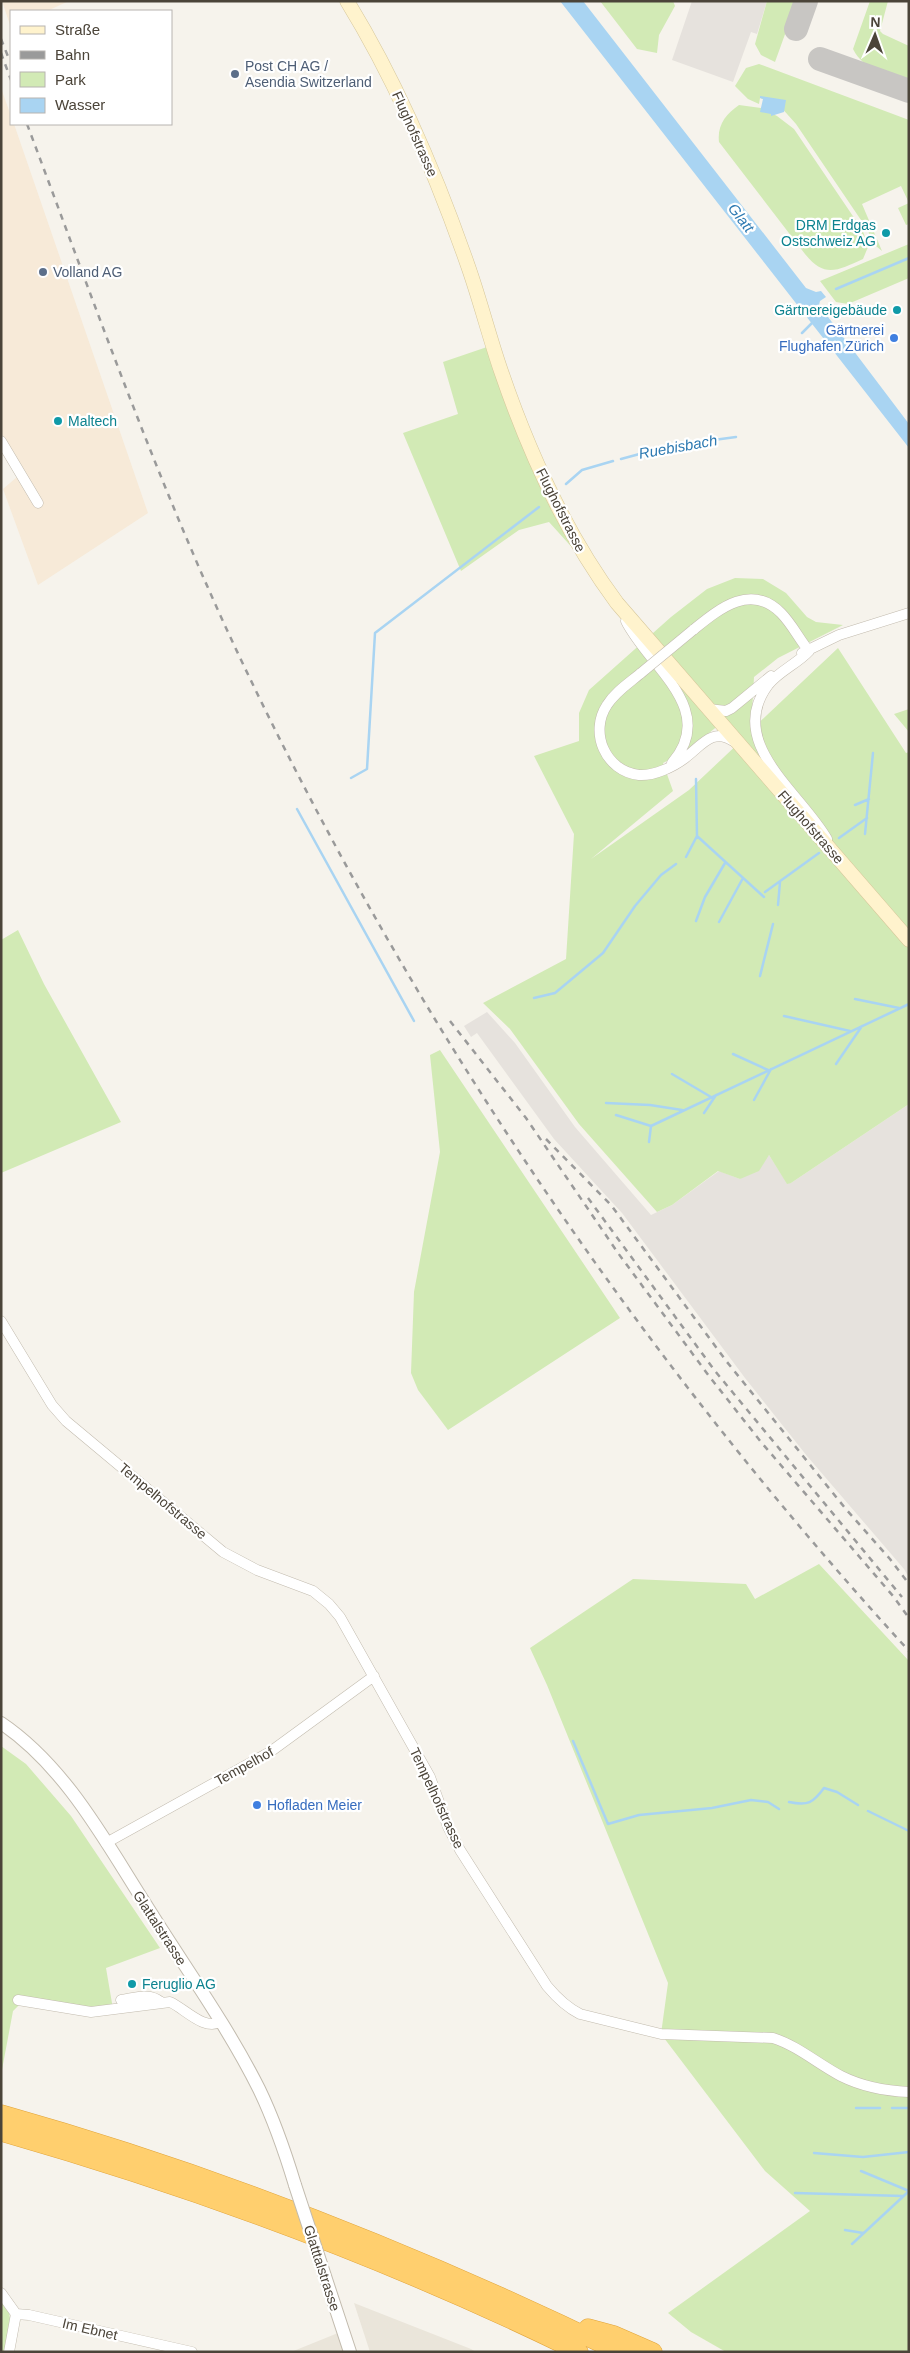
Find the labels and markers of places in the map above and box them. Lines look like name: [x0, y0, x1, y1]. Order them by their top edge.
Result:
place label: Post CH AG / Asendia Switzerland: [245, 58, 372, 90]
marker: Post CH AG / Asendia Switzerland: [229, 68, 241, 80]
place label: DRM Erdgas Ostschweiz AG: [781, 217, 876, 249]
marker: DRM Erdgas Ostschweiz AG: [880, 227, 892, 239]
place label: Volland AG: [53, 264, 122, 280]
marker: Volland AG: [37, 266, 49, 278]
place label: Gärtnereigebäude: [774, 302, 887, 318]
marker: Gärtnereigebäude: [891, 304, 903, 316]
place label: Gärtnerei Flughafen Zürich: [779, 322, 884, 354]
marker: Gärtnerei Flughafen Zürich: [888, 332, 900, 344]
place label: Maltech: [68, 413, 117, 429]
marker: Maltech: [52, 415, 64, 427]
place label: Hofladen Meier: [267, 1797, 362, 1813]
marker: Hofladen Meier: [251, 1799, 263, 1811]
place label: Feruglio AG: [142, 1976, 216, 1992]
marker: Feruglio AG: [126, 1978, 138, 1990]

